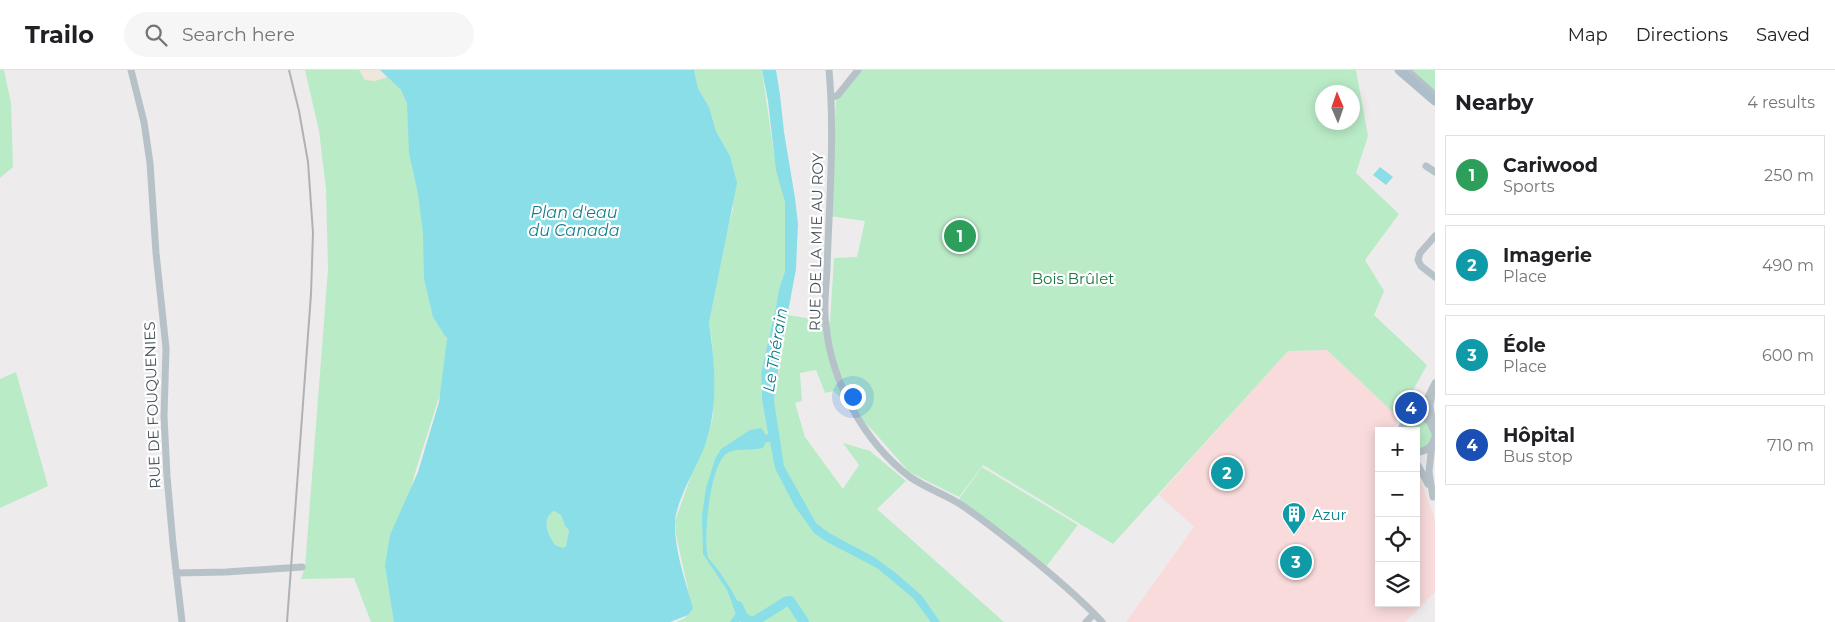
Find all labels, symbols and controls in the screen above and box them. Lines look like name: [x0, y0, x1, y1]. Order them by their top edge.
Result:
search box: [124, 12, 474, 57]
text: Trailo: [25, 20, 94, 49]
icon: search: [142, 21, 170, 49]
text: Search here: [182, 23, 295, 46]
text: Map: [1568, 24, 1608, 46]
text: Directions: [1636, 24, 1728, 46]
text: Saved: [1756, 24, 1810, 46]
north arrow: [1315, 85, 1360, 130]
text: Nearby: [1455, 90, 1534, 115]
text: 4 results: [1747, 93, 1815, 112]
street label: RUE DE LA MIE AU ROY: [805, 152, 827, 331]
text: Cariwood: [1503, 154, 1598, 177]
text: 1: [1469, 166, 1475, 185]
text: 250 m: [1764, 166, 1814, 185]
text: Sports: [1503, 177, 1555, 196]
water label: Plan d'eau du Canada: [528, 203, 620, 240]
pin: 1: [944, 217, 976, 255]
text: Imagerie: [1503, 244, 1592, 267]
text: 2: [1467, 256, 1477, 275]
text: 490 m: [1762, 256, 1814, 275]
text: Place: [1503, 267, 1547, 286]
park label: Bois Brûlet: [1032, 269, 1114, 288]
water label: Le Thérain: [759, 307, 791, 393]
street label: RUE DE FOUQUENIES: [140, 321, 164, 489]
text: Éole: [1503, 334, 1546, 357]
text: 3: [1467, 346, 1477, 365]
text: 600 m: [1762, 346, 1814, 365]
text: Place: [1503, 357, 1547, 376]
your location: [840, 384, 866, 410]
pin: 4: [1395, 389, 1427, 427]
text: Hôpital: [1503, 424, 1575, 447]
map controls: [1375, 427, 1420, 607]
button: +: [1375, 427, 1420, 472]
text: 4: [1466, 436, 1478, 455]
text: 710 m: [1767, 436, 1814, 455]
text: Bus stop: [1503, 447, 1573, 466]
pin: 2: [1211, 454, 1243, 492]
button: −: [1375, 472, 1420, 517]
building icon: Azur: [1281, 501, 1307, 535]
place label: Azur: [1312, 505, 1347, 524]
button: locate: [1375, 517, 1420, 562]
pin: 3: [1280, 543, 1312, 581]
button: layers: [1375, 562, 1420, 607]

